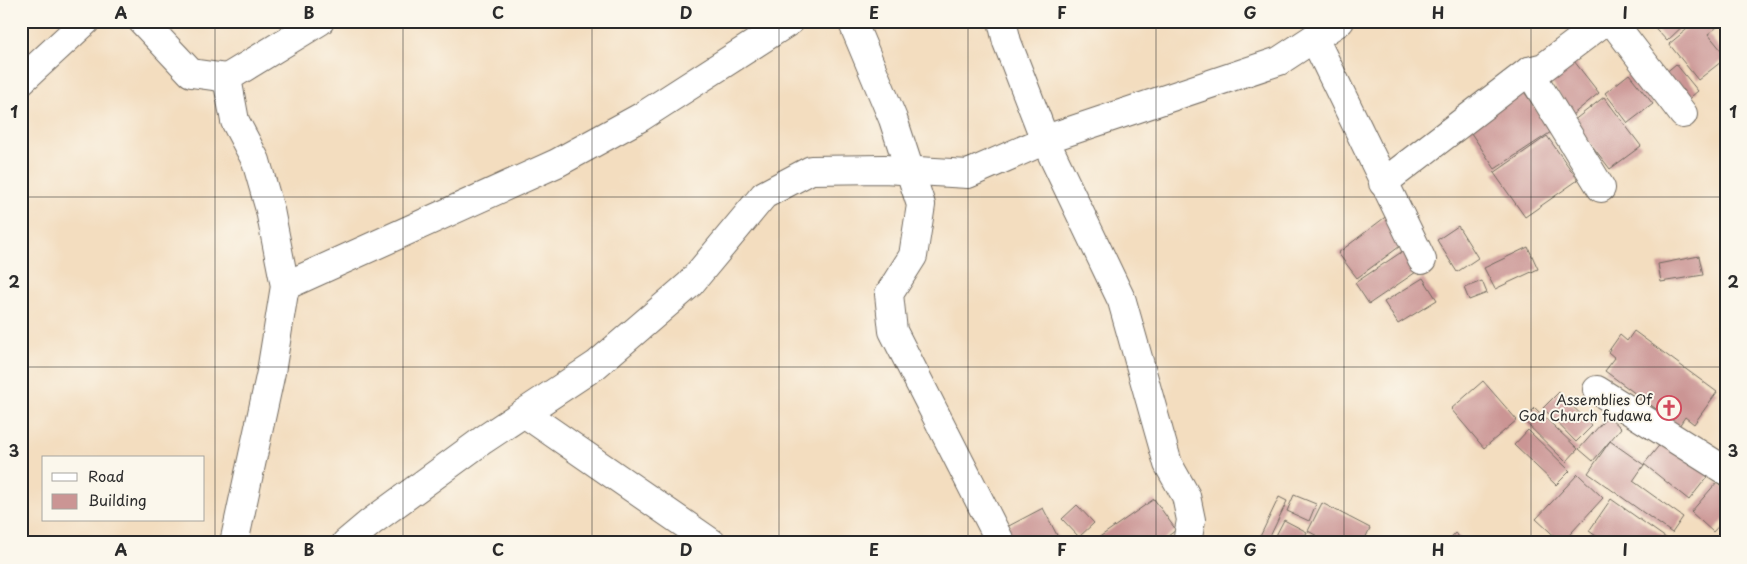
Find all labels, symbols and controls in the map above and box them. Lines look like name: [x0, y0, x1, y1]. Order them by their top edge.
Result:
text: A: [115, 0, 128, 24]
text: B: [304, 0, 315, 24]
text: C: [492, 0, 504, 24]
text: D: [680, 0, 692, 24]
text: E: [869, 0, 879, 24]
text: F: [1057, 0, 1067, 24]
text: G: [1243, 0, 1257, 24]
text: H: [1432, 0, 1444, 24]
text: I: [1622, 0, 1628, 24]
text: 1: [10, 99, 18, 123]
text: 1: [1729, 99, 1737, 123]
text: 2: [8, 269, 20, 293]
text: 2: [1727, 269, 1739, 293]
place label: Assemblies Of God Church fudawa: [1518, 389, 1653, 426]
church icon: Assemblies Of God Church fudawa: [1656, 395, 1682, 421]
text: 3: [9, 438, 19, 462]
text: 3: [1728, 438, 1738, 462]
legend: [42, 456, 205, 522]
text: Road: [88, 464, 124, 487]
text: Building: [88, 488, 147, 511]
text: A: [115, 537, 128, 561]
text: B: [304, 537, 315, 561]
text: C: [492, 537, 504, 561]
text: D: [680, 537, 692, 561]
text: E: [869, 537, 879, 561]
text: F: [1057, 537, 1067, 561]
text: G: [1243, 537, 1257, 561]
text: H: [1432, 537, 1444, 561]
text: I: [1622, 537, 1628, 561]

